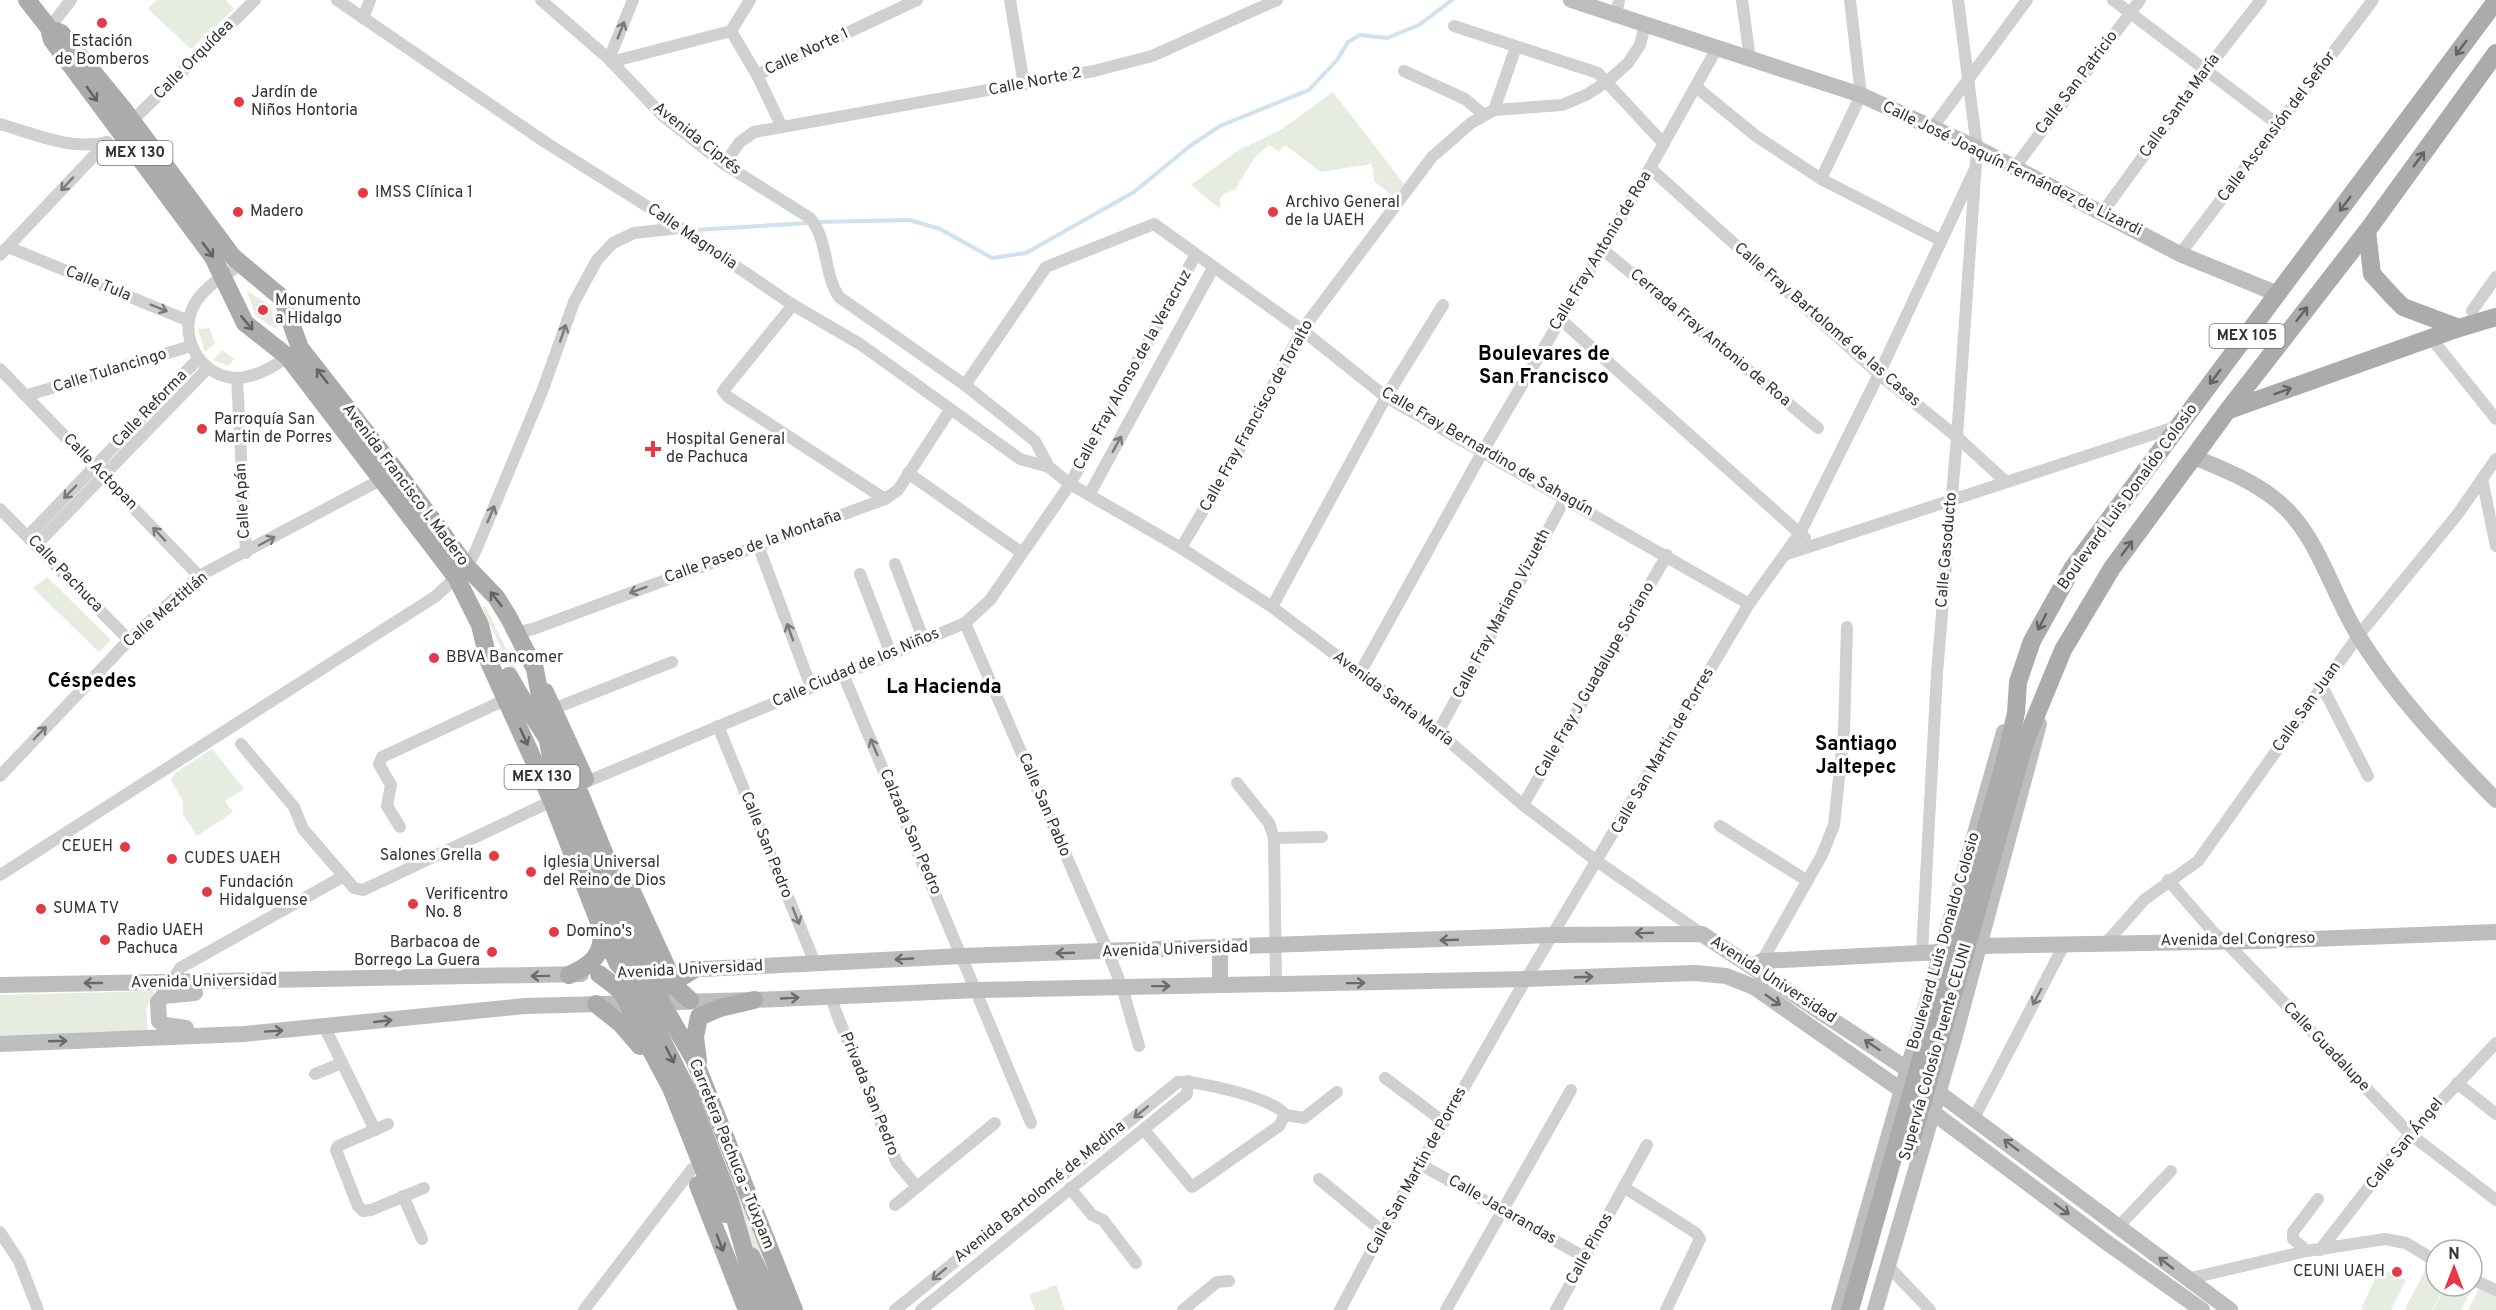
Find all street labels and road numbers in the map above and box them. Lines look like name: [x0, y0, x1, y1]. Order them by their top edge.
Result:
street label: Calle Orquídea: [150, 16, 238, 104]
street label: Calle Norte 1: [762, 24, 852, 80]
street label: Calle San Patricio: [2031, 27, 2123, 139]
street label: Calle Ascensión del Señor: [2214, 48, 2340, 206]
street label: Calle Santa María: [2135, 50, 2225, 162]
street label: Calle Norte 2: [987, 63, 1083, 101]
street label: Calle José Joaquín Fernández de Lizardi: [1879, 97, 2145, 241]
street label: Avenida Ciprés: [649, 98, 745, 180]
road number: MEX 130: [98, 141, 172, 165]
street label: Calle Fray Antonio de Roa: [1545, 168, 1657, 334]
street label: Calle Magnolia: [643, 199, 741, 275]
street label: Calle Fray Bartolomé de las Casas: [1730, 238, 1924, 412]
street label: Calle Tula: [62, 262, 134, 306]
street label: Cerrada Fray Antonio de Roa: [1625, 265, 1795, 411]
street label: Calle Fray Alonso de la Veracruz: [1069, 266, 1197, 474]
street label: Calle Fray Francisco de Toralto: [1196, 316, 1318, 515]
road number: MEX 105: [2210, 324, 2284, 348]
street label: Calle Tulancingo: [51, 344, 169, 398]
street label: Calle Reforma: [108, 366, 192, 452]
street label: Calle Fray Bernardino de Sahagún: [1377, 383, 1597, 521]
street label: Avenida Francisco I. Madero: [337, 400, 473, 570]
street label: Boulevard Luis Donaldo Colosio: [2054, 400, 2202, 594]
street label: Calle Actopan: [58, 429, 142, 515]
street label: Calle Apán: [231, 462, 255, 540]
street label: Calle Gasoducto: [1932, 491, 1962, 609]
street label: Calle Paseo de la Montaña: [662, 506, 844, 588]
street label: Calle Fray Mariano Vizueth: [1449, 526, 1555, 702]
street label: Calle Pachuca: [23, 531, 107, 617]
street label: Calle Meztitlán: [119, 568, 213, 652]
street label: Calle Fray J Guadalupe Soriano: [1531, 579, 1659, 781]
street label: Calle Ciudad de los Niños: [769, 624, 943, 712]
street label: Avenida Santa María: [1329, 647, 1457, 751]
street label: Calle San Juan: [2268, 658, 2346, 756]
street label: Calle San Martin de Porres: [1607, 664, 1719, 838]
street label: Calle San Pablo: [1013, 750, 1075, 860]
road number: MEX 130: [504, 765, 580, 789]
street label: Calzada San Pedro: [874, 766, 946, 898]
street label: Calle San Pedro: [736, 789, 797, 901]
street label: Boulevard Luis Donaldo Colosio: [1903, 830, 1985, 1052]
street label: Avenida del Congreso: [2160, 929, 2316, 951]
street label: Avenida Universidad: [1706, 932, 1840, 1028]
street label: Avenida Universidad: [1101, 937, 1249, 963]
street label: Supervía Colosio Puente CEUNI: [1895, 941, 1977, 1163]
street label: Avenida Universidad: [616, 956, 764, 984]
street label: Avenida Universidad: [131, 971, 277, 993]
street label: Calle Guadalupe: [2278, 998, 2374, 1096]
street label: Privada San Pedro: [835, 1029, 903, 1159]
street label: Carretera Pachuca - Túxpam: [684, 1056, 778, 1252]
street label: Calle San Martin de Porres: [1362, 1084, 1472, 1258]
street label: Calle San Ángel: [2361, 1093, 2448, 1194]
street label: Avenida Bartolomé de Medina: [950, 1117, 1130, 1267]
street label: Calle Jacarandas: [1444, 1171, 1560, 1249]
street label: Calle Pinos: [1562, 1210, 1618, 1288]

